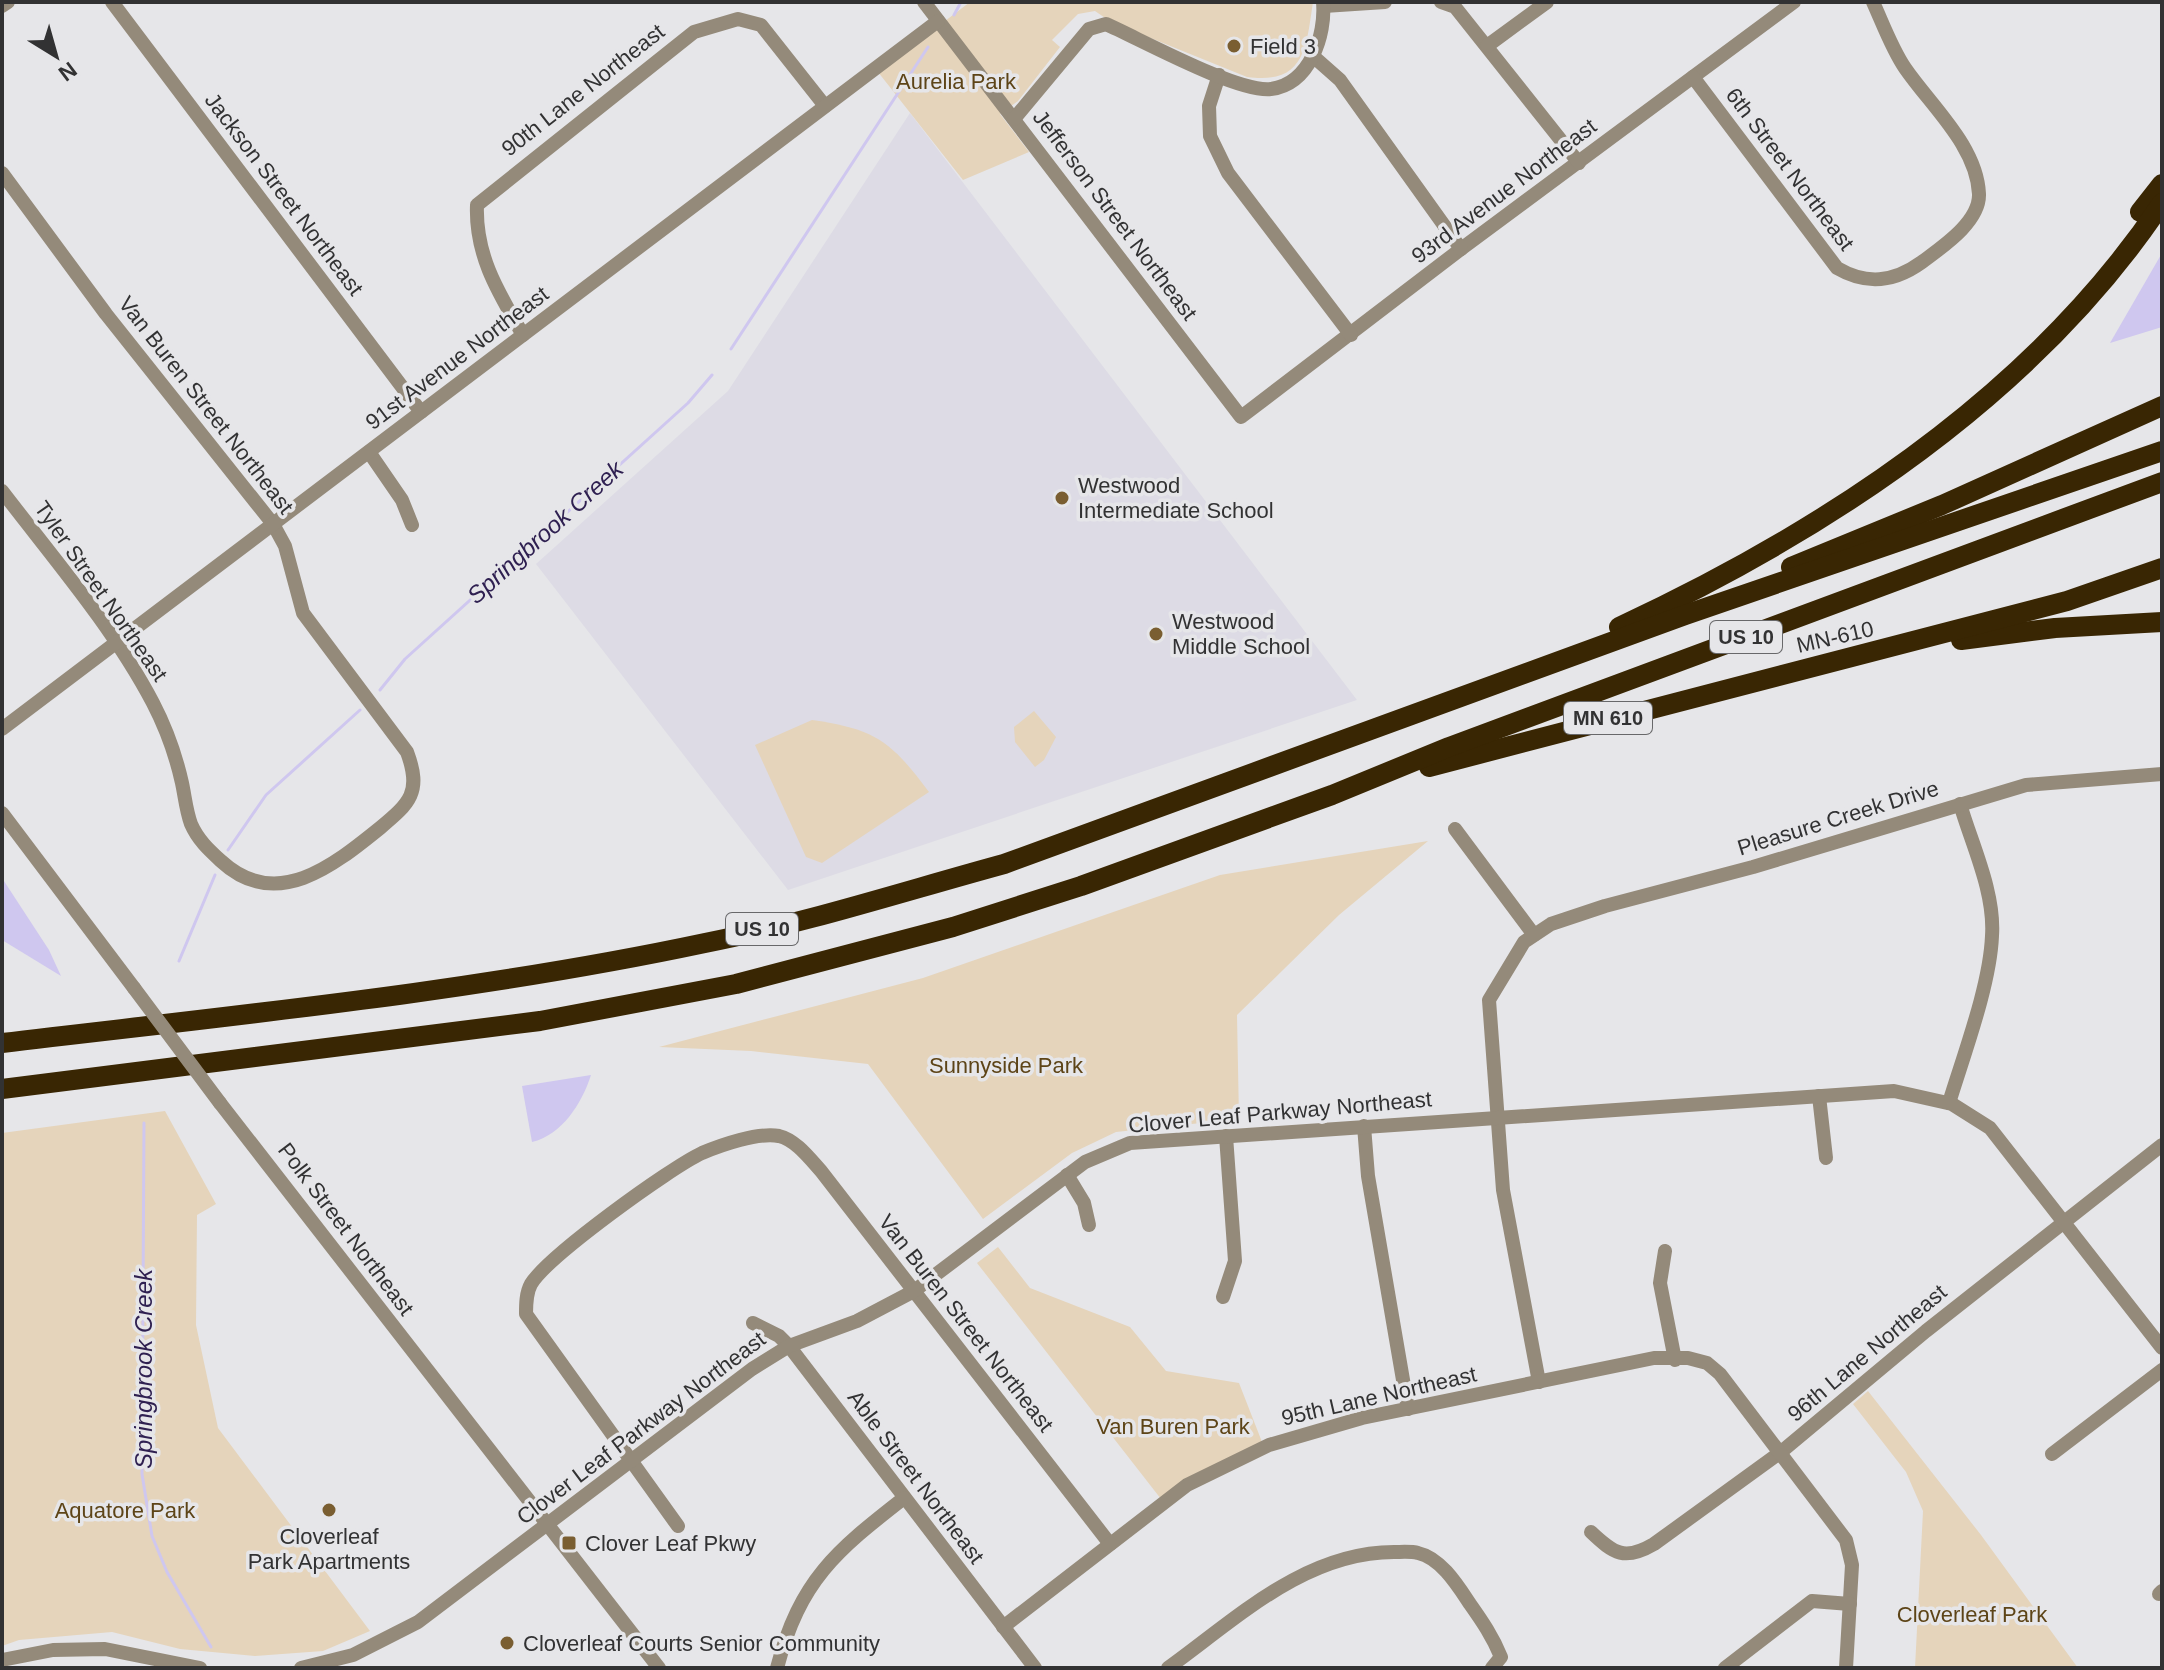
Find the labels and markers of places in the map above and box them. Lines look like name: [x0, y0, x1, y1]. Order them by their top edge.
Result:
place label: Field 3: [1250, 34, 1316, 59]
marker: Field 3: [1225, 37, 1243, 55]
place label: Westwood Intermediate School: [1078, 473, 1274, 523]
marker: Westwood Intermediate School: [1053, 489, 1071, 507]
place label: Westwood Middle School: [1172, 609, 1310, 659]
marker: Westwood Middle School: [1147, 625, 1165, 643]
marker: Cloverleaf Park Apartments: [320, 1501, 338, 1519]
place label: Cloverleaf Park Apartments: [248, 1524, 410, 1574]
place label: Clover Leaf Pkwy: [585, 1531, 756, 1556]
marker: Clover Leaf Pkwy: [560, 1534, 578, 1552]
place label: Cloverleaf Courts Senior Community: [523, 1631, 880, 1656]
marker: Cloverleaf Courts Senior Community: [498, 1634, 516, 1652]

